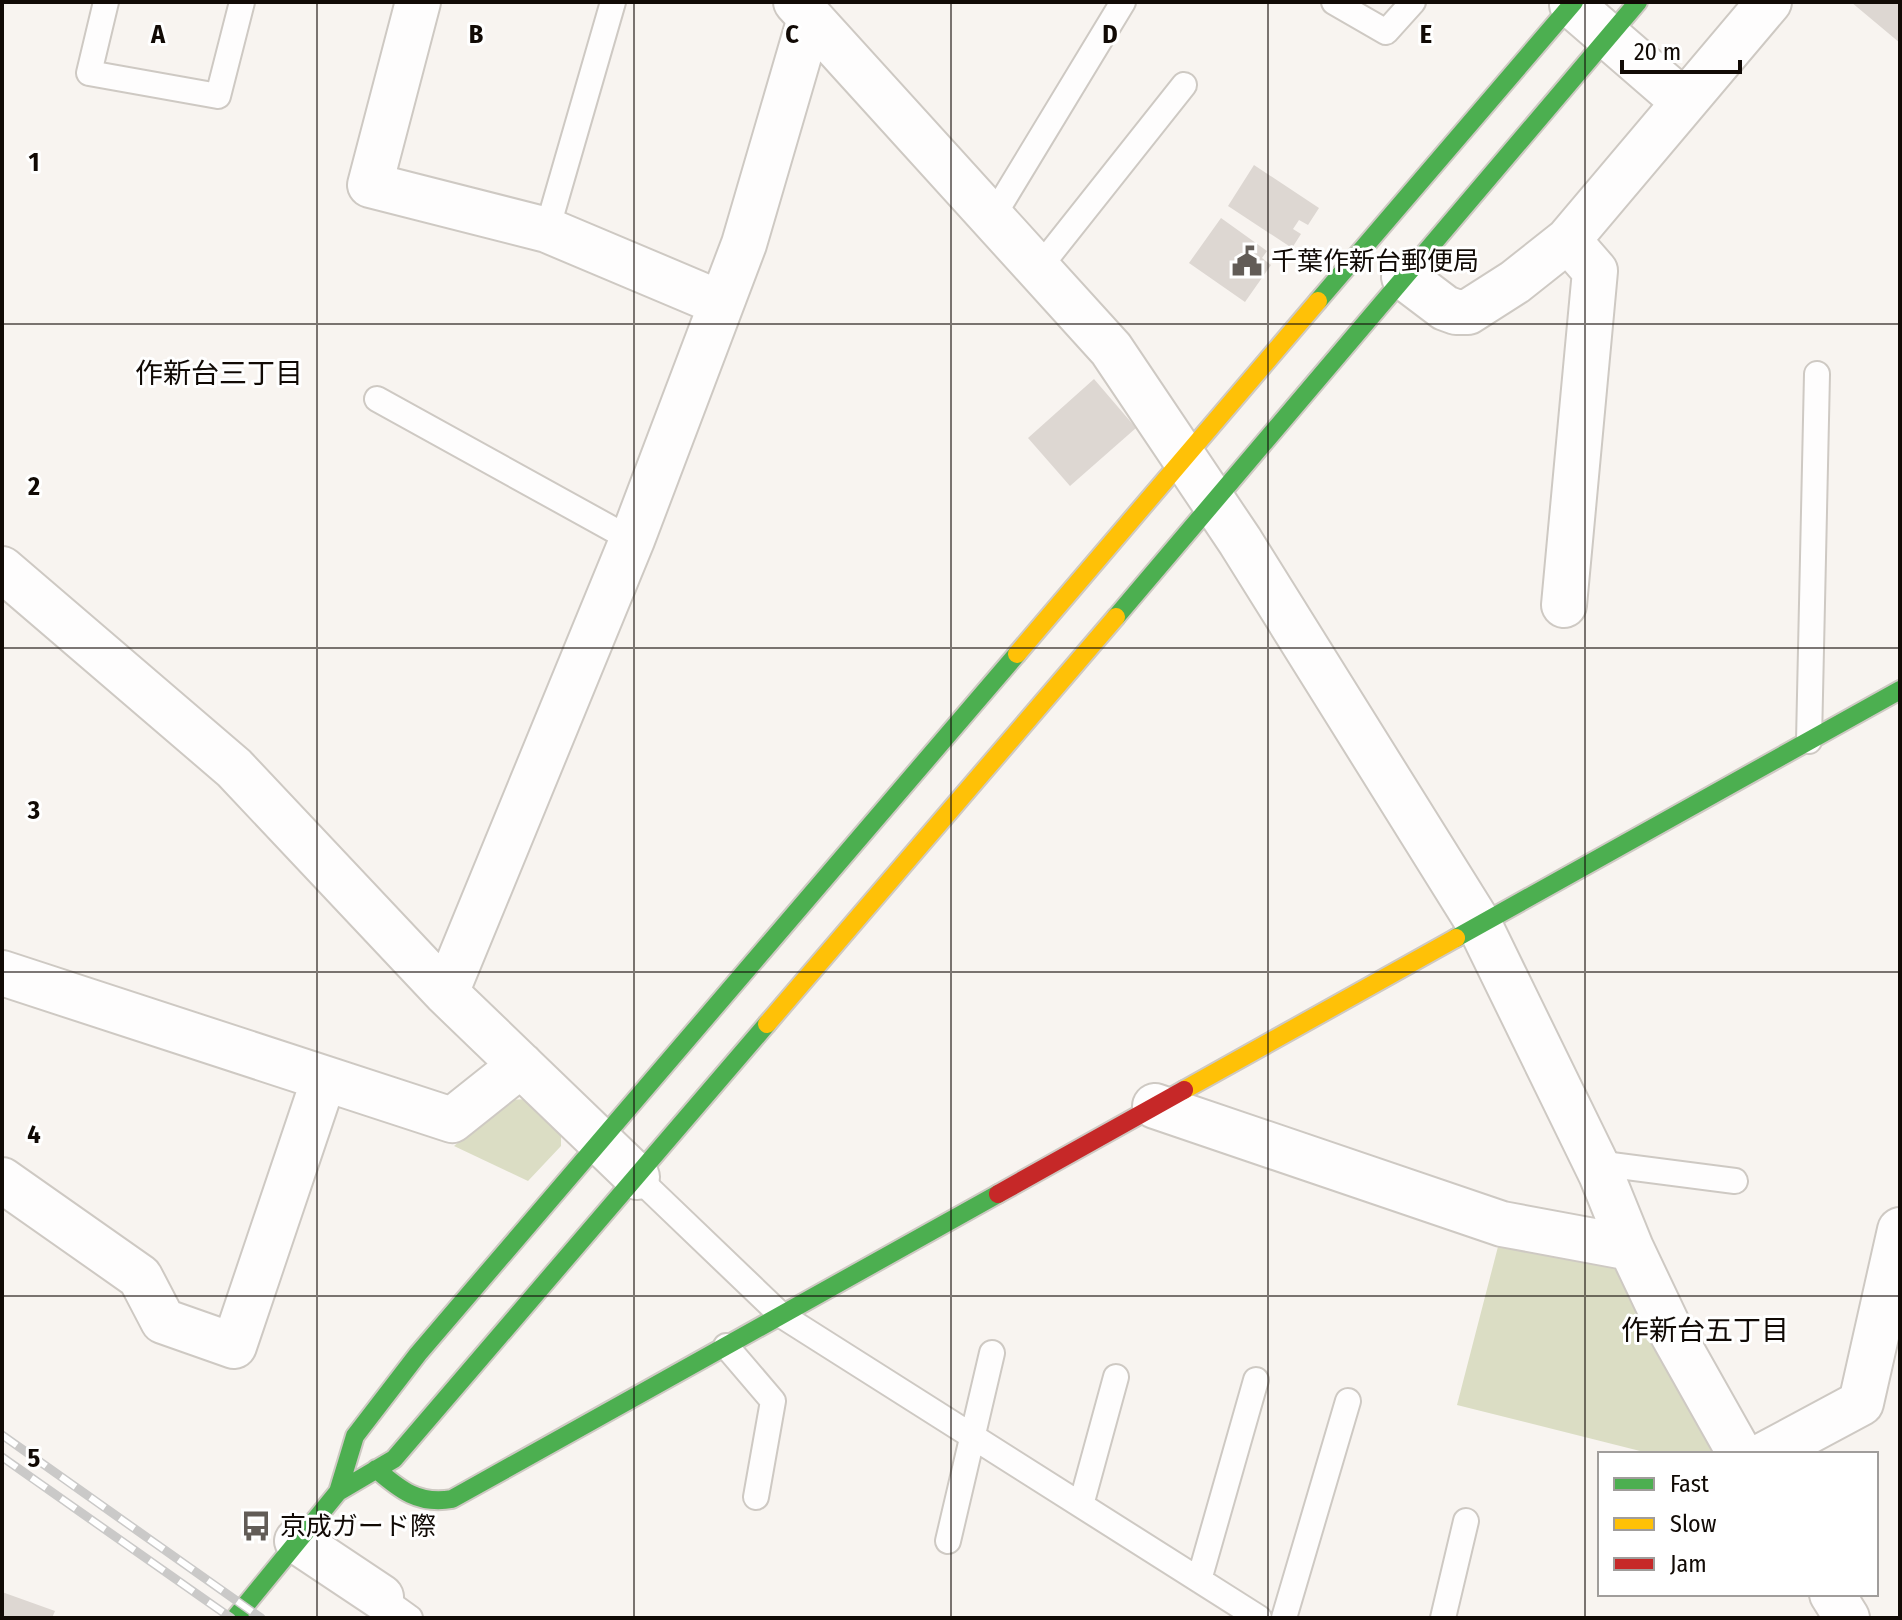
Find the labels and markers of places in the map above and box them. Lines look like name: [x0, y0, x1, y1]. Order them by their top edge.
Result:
public building icon: 千葉作新台郵便局: [1230, 244, 1264, 278]
place label: 千葉作新台郵便局: [1271, 246, 1479, 277]
bus stop icon: 京成ガード際: [239, 1509, 273, 1543]
place label: 京成ガード際: [280, 1511, 436, 1542]

